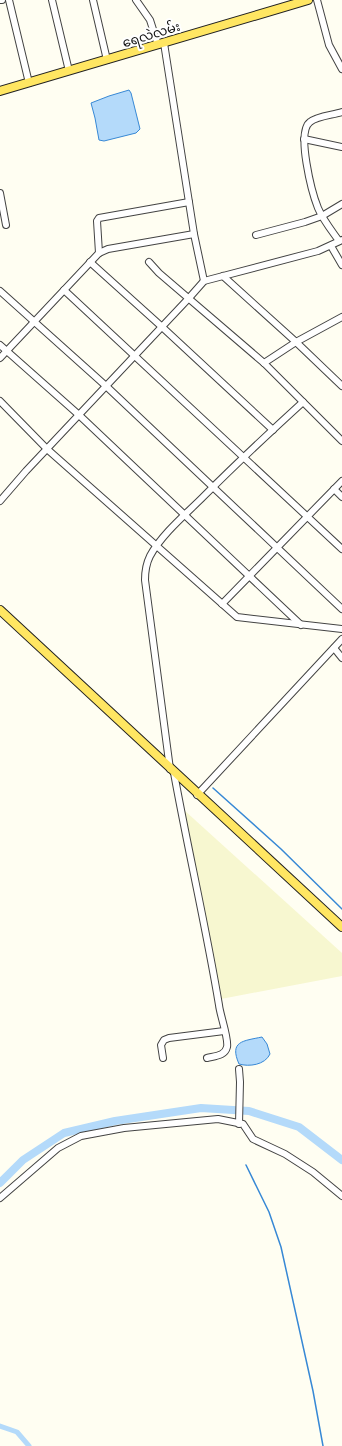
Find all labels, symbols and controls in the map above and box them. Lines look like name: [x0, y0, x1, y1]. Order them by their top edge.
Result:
street label: ရေလဲလမ်း: [120, 18, 183, 53]

